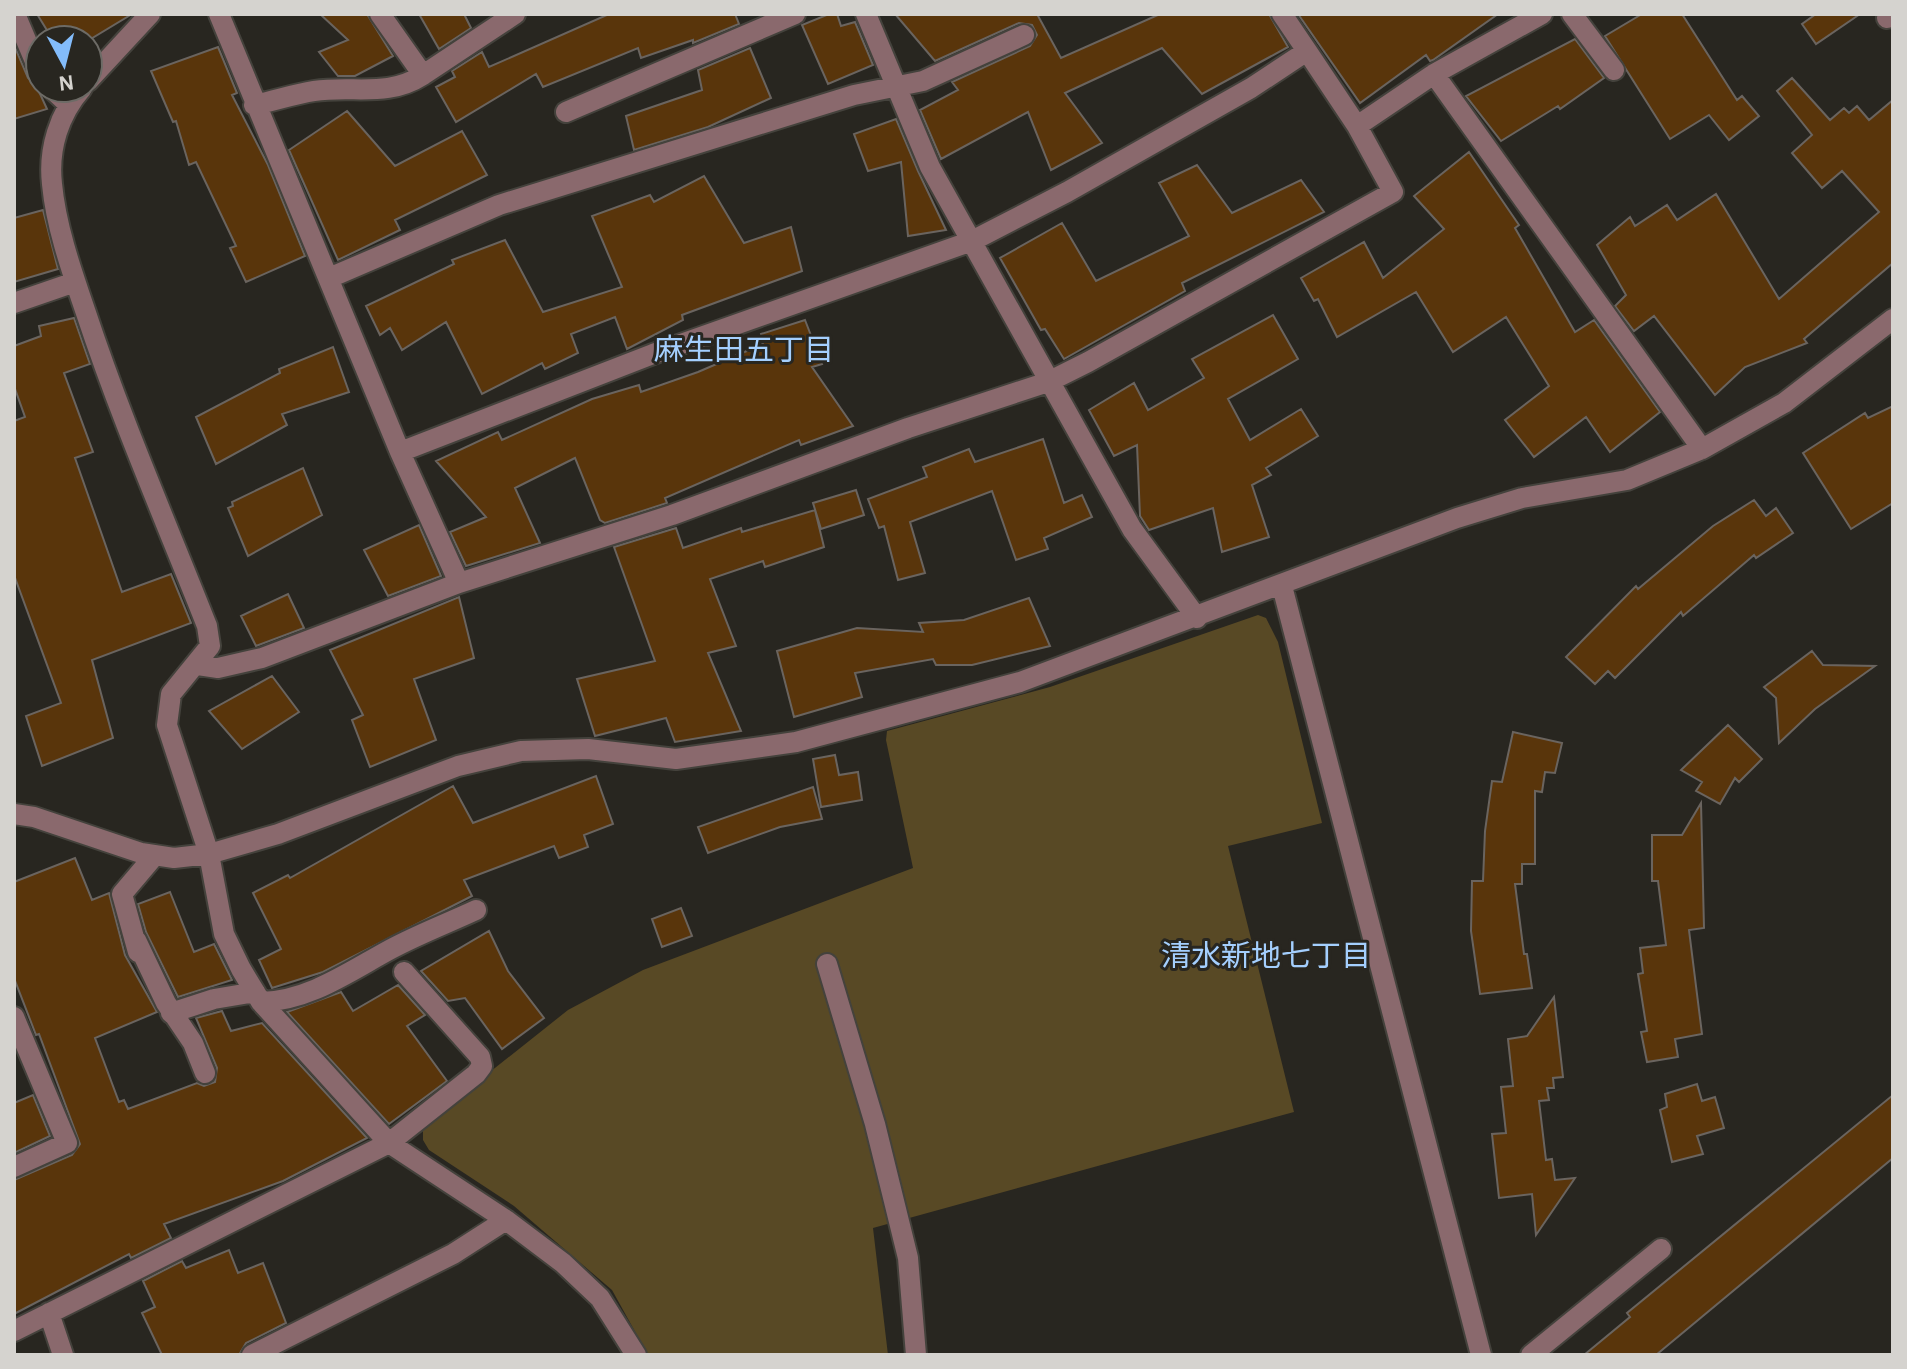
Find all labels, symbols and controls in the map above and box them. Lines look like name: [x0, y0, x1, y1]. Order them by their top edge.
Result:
north arrow: [24, 24, 104, 104]
text: N: [57, 71, 75, 95]
district label: 麻生田五丁目: [654, 334, 834, 366]
district label: 清水新地七丁目: [1161, 940, 1371, 972]

